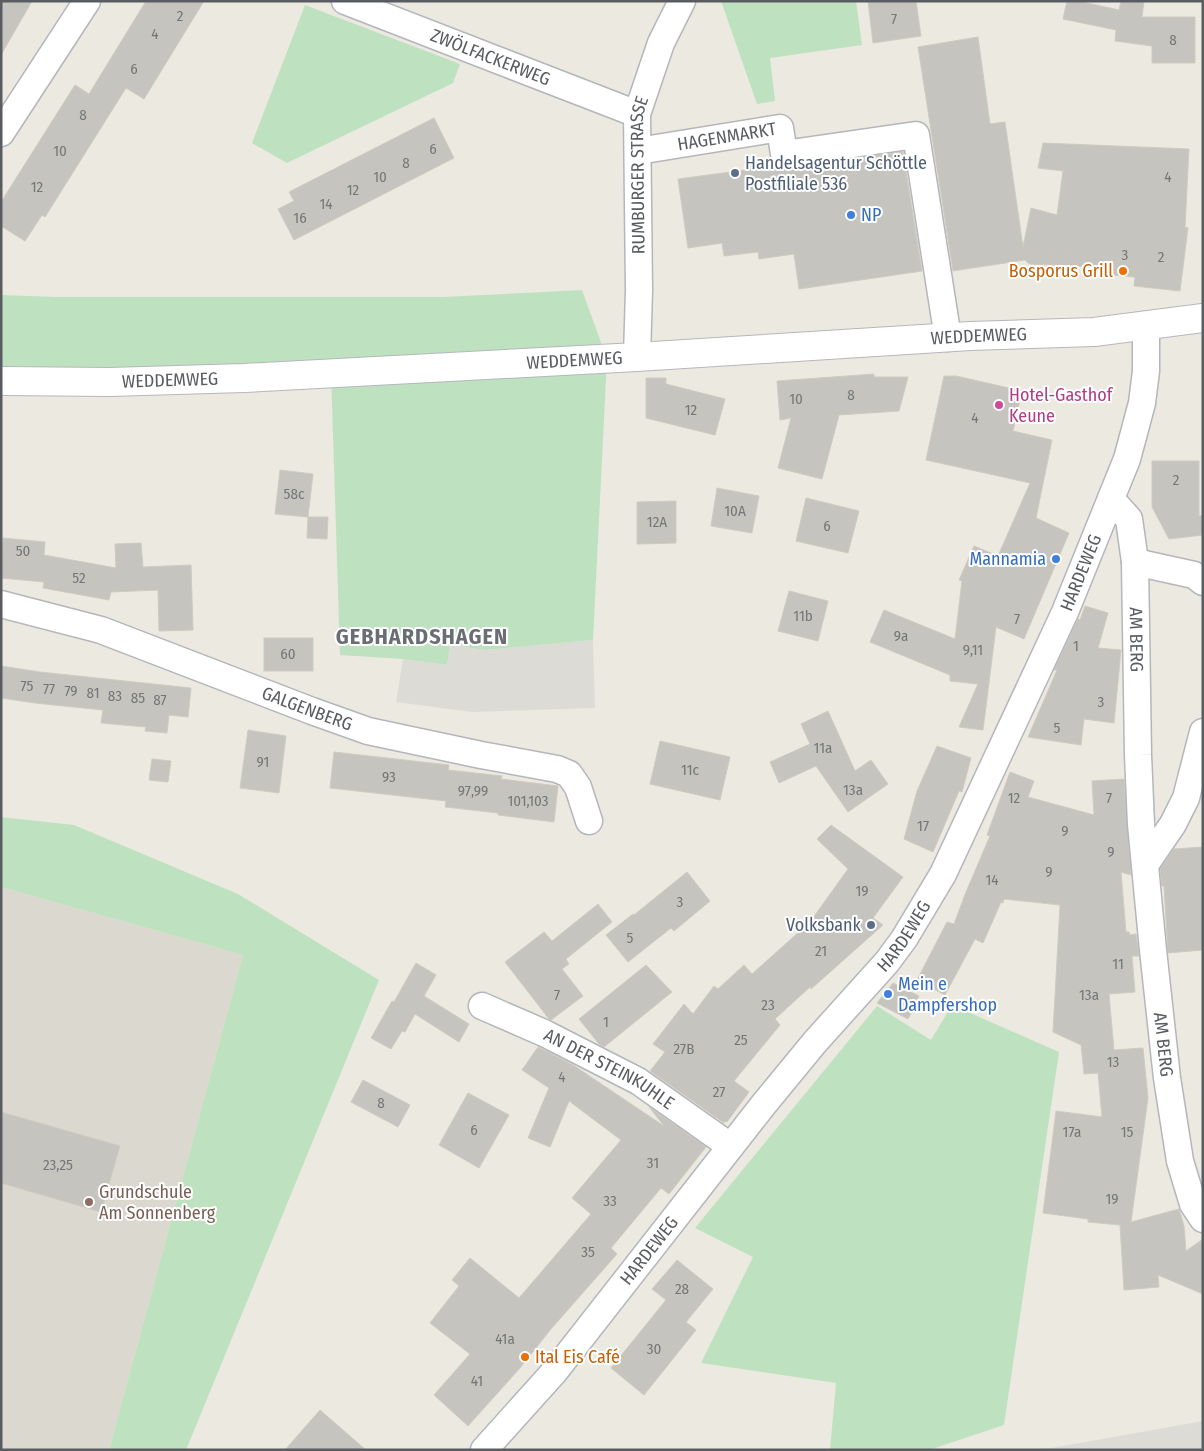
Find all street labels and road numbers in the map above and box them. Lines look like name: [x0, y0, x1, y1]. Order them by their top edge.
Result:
street label: ZWÖLFACKERWEG: [427, 24, 553, 90]
street label: RUMBURGER STRASSE: [626, 93, 653, 254]
street label: HAGENMARKT: [676, 118, 779, 155]
street label: WEDDEMWEG: [930, 323, 1027, 349]
street label: WEDDEMWEG: [526, 347, 623, 374]
street label: WEDDEMWEG: [122, 368, 218, 393]
street label: HARDEWEG: [1055, 531, 1106, 614]
street label: AM BERG: [1125, 607, 1148, 672]
street label: GALGENBERG: [259, 682, 355, 736]
street label: HARDEWEG: [872, 897, 935, 977]
street label: AM BERG: [1149, 1011, 1178, 1078]
street label: AN DER STEINKUHLE: [540, 1024, 678, 1114]
street label: HARDEWEG: [615, 1212, 683, 1289]

